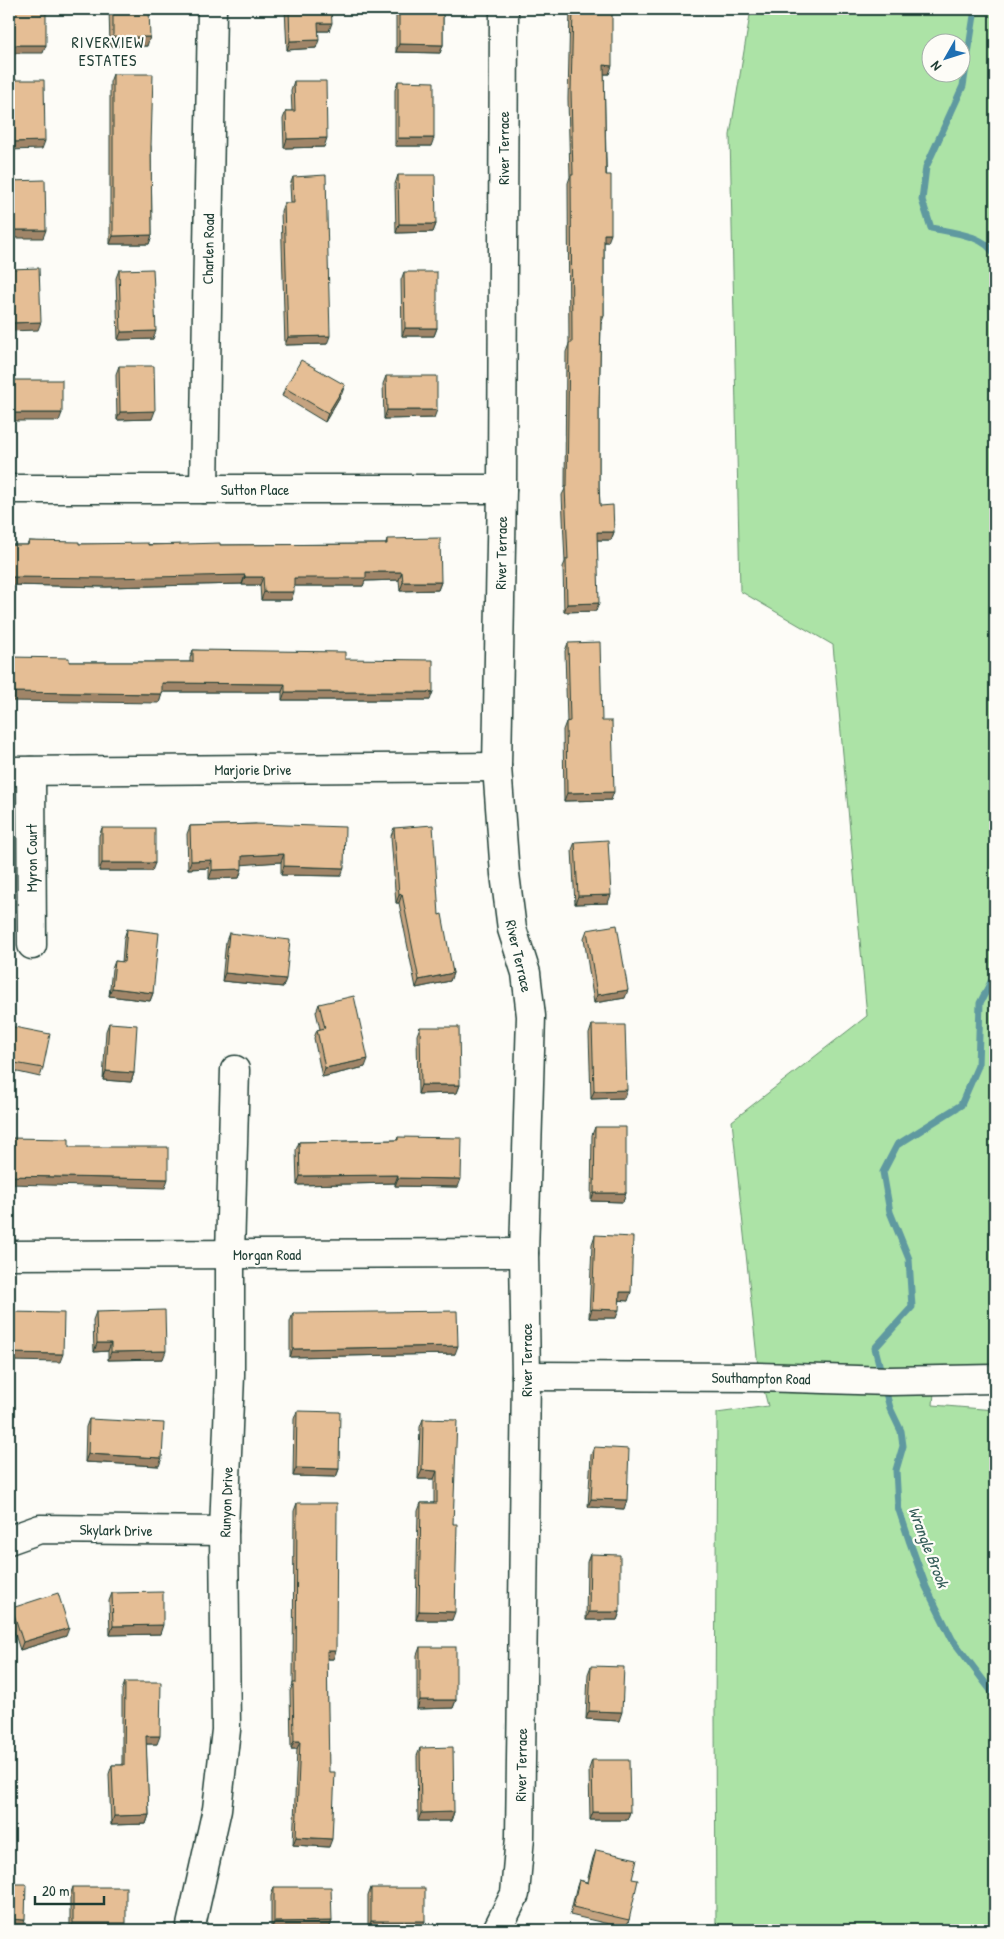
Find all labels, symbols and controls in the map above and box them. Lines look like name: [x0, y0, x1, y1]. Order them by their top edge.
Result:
district label: RIVERVIEW ESTATES: [71, 31, 145, 71]
north arrow: [922, 32, 972, 82]
text: N: [925, 57, 945, 75]
street label: River Terrace: [493, 111, 514, 185]
street label: Charlen Road: [197, 213, 219, 285]
street label: Sutton Place: [221, 479, 289, 500]
street label: River Terrace: [490, 516, 512, 590]
street label: Marjorie Drive: [215, 759, 291, 780]
street label: Myron Court: [21, 823, 42, 892]
street label: River Terrace: [500, 918, 538, 994]
street label: Morgan Road: [233, 1244, 301, 1265]
street label: River Terrace: [516, 1323, 537, 1397]
street label: Southampton Road: [711, 1367, 811, 1389]
street label: Runyon Drive: [214, 1466, 238, 1538]
water label: Wrangle Brook: [904, 1503, 955, 1592]
street label: Skylark Drive: [79, 1519, 153, 1541]
street label: River Terrace: [510, 1728, 532, 1802]
scale bar: [35, 1874, 104, 1906]
text: 20 m: [42, 1880, 69, 1901]

